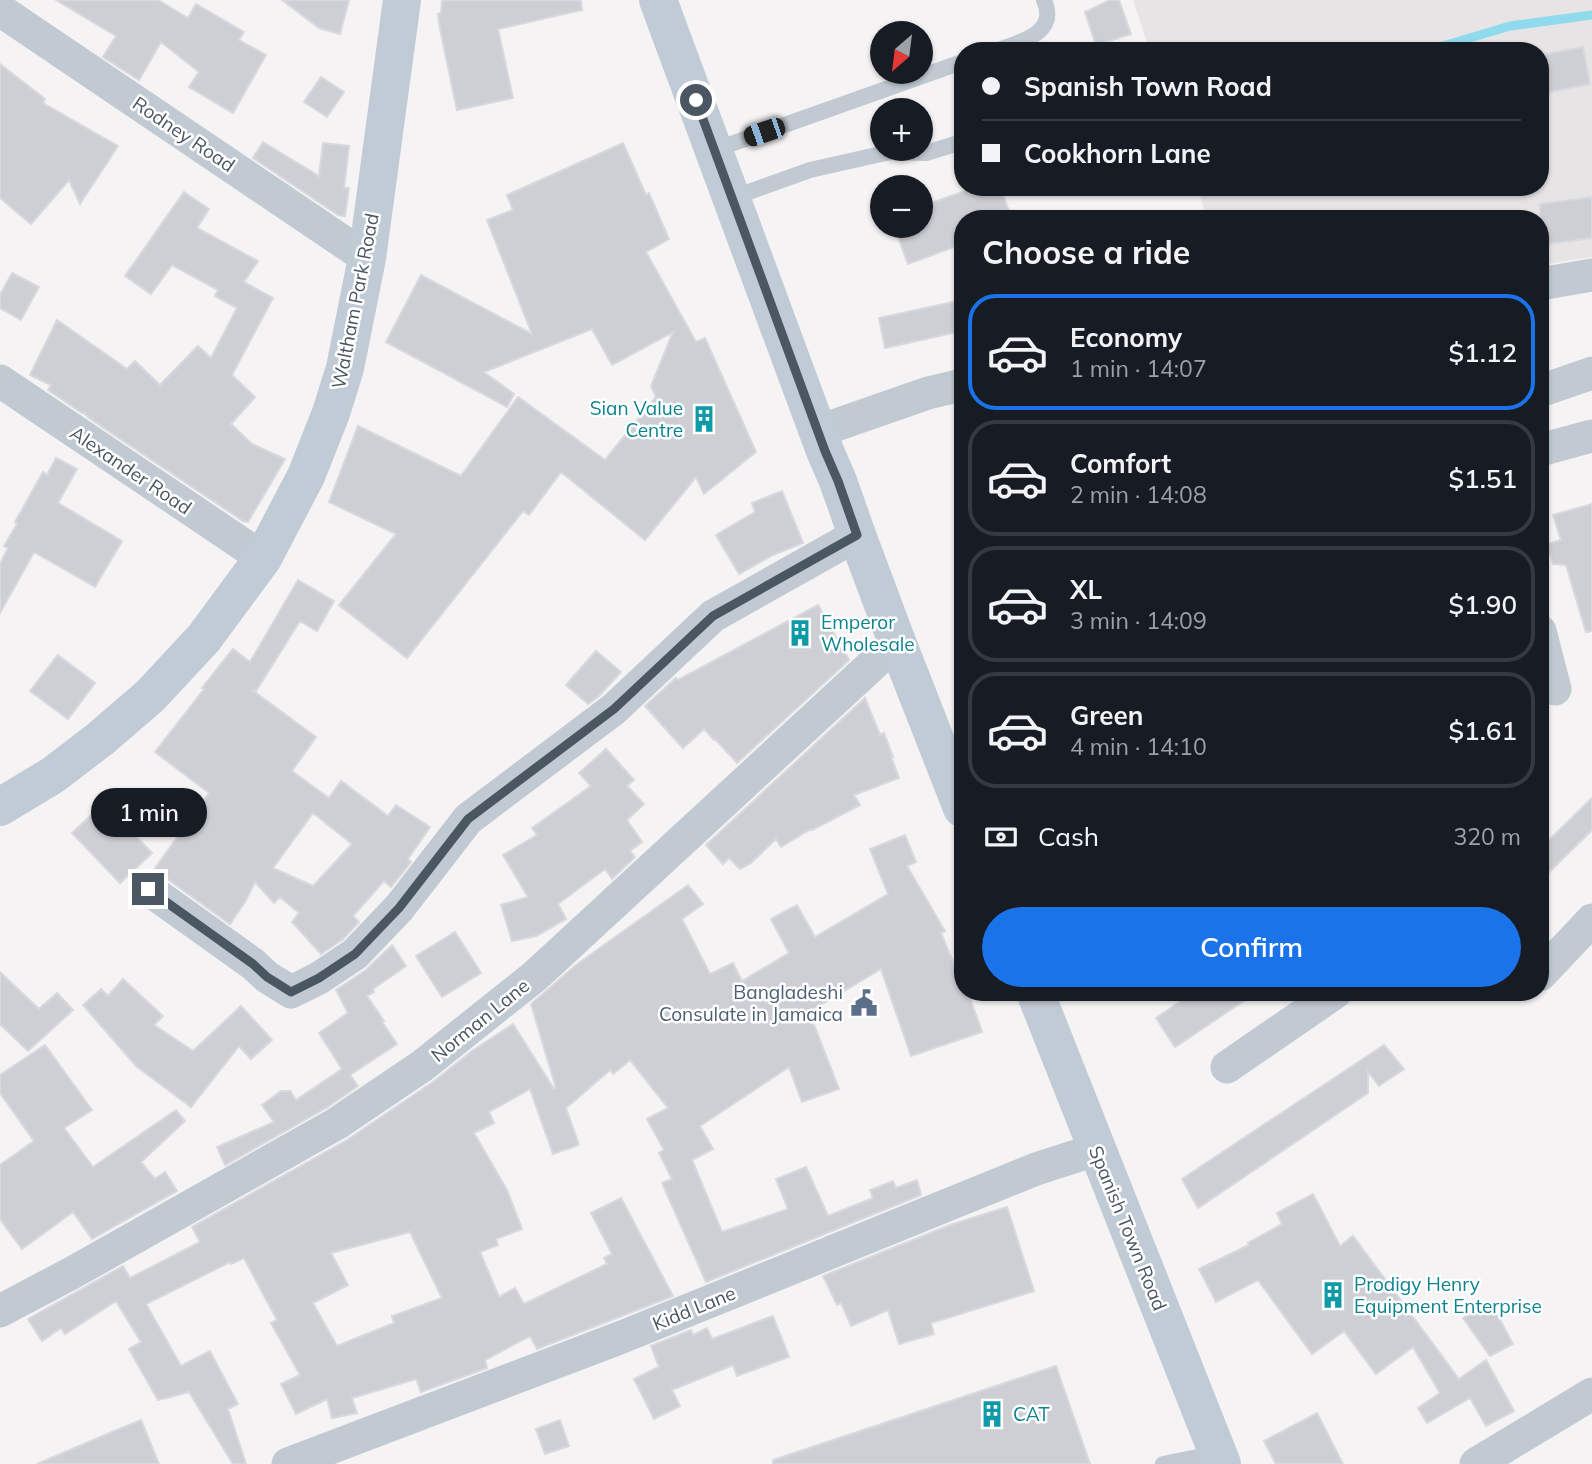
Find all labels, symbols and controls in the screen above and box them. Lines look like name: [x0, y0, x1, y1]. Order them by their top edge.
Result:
north arrow: [870, 21, 933, 84]
map controls: [870, 21, 933, 238]
text: Spanish Town Road: [1024, 70, 1272, 103]
route start: [680, 84, 712, 116]
street label: Rodney Road: [128, 91, 240, 177]
button: +: [870, 98, 933, 161]
car: [741, 115, 788, 149]
text: Cookhorn Lane: [1024, 137, 1211, 170]
button: −: [870, 175, 933, 238]
street label: Waltham Park Road: [326, 211, 384, 391]
text: Choose a ride: [982, 232, 1190, 272]
icon: car: [986, 321, 1049, 384]
text: Economy: [1070, 321, 1182, 354]
text: $1.12: [1448, 336, 1517, 369]
text: 1 min · 14:07: [1070, 354, 1207, 383]
place label: Sian Value Centre: [590, 396, 683, 442]
building icon: Sian Value Centre: [689, 404, 719, 434]
street label: Alexander Road: [66, 420, 196, 520]
icon: car: [986, 447, 1049, 510]
text: Comfort: [1070, 447, 1171, 480]
text: $1.51: [1448, 462, 1517, 495]
text: 2 min · 14:08: [1070, 480, 1207, 509]
icon: car: [986, 573, 1049, 636]
text: XL: [1070, 573, 1102, 606]
text: $1.90: [1448, 588, 1517, 621]
text: 3 min · 14:09: [1070, 606, 1207, 635]
place label: Emperor Wholesale: [821, 610, 915, 656]
building icon: Emperor Wholesale: [785, 618, 815, 648]
icon: car: [986, 699, 1049, 762]
text: Green: [1070, 699, 1143, 732]
text: $1.61: [1448, 714, 1517, 747]
text: 4 min · 14:10: [1070, 732, 1207, 761]
callout: 1 min: [90, 788, 206, 836]
text: 1 min: [119, 798, 179, 827]
icon: cash: [982, 818, 1020, 856]
text: Cash: [1038, 820, 1099, 853]
text: 320 m: [1453, 822, 1521, 851]
route end: [132, 873, 164, 905]
button: Confirm: [982, 907, 1521, 987]
street label: Norman Lane: [426, 973, 534, 1067]
place label: Bangladeshi Consulate in Jamaica: [659, 980, 843, 1026]
public building icon: Bangladeshi Consulate in Jamaica: [849, 988, 879, 1018]
street label: Spanish Town Road: [1084, 1142, 1172, 1314]
place label: Prodigy Henry Equipment Enterprise: [1354, 1272, 1542, 1318]
street label: Kidd Lane: [649, 1280, 739, 1336]
building icon: Prodigy Henry Equipment Enterprise: [1318, 1280, 1348, 1310]
building icon: CAT: [977, 1399, 1007, 1429]
place label: CAT: [1013, 1402, 1050, 1426]

